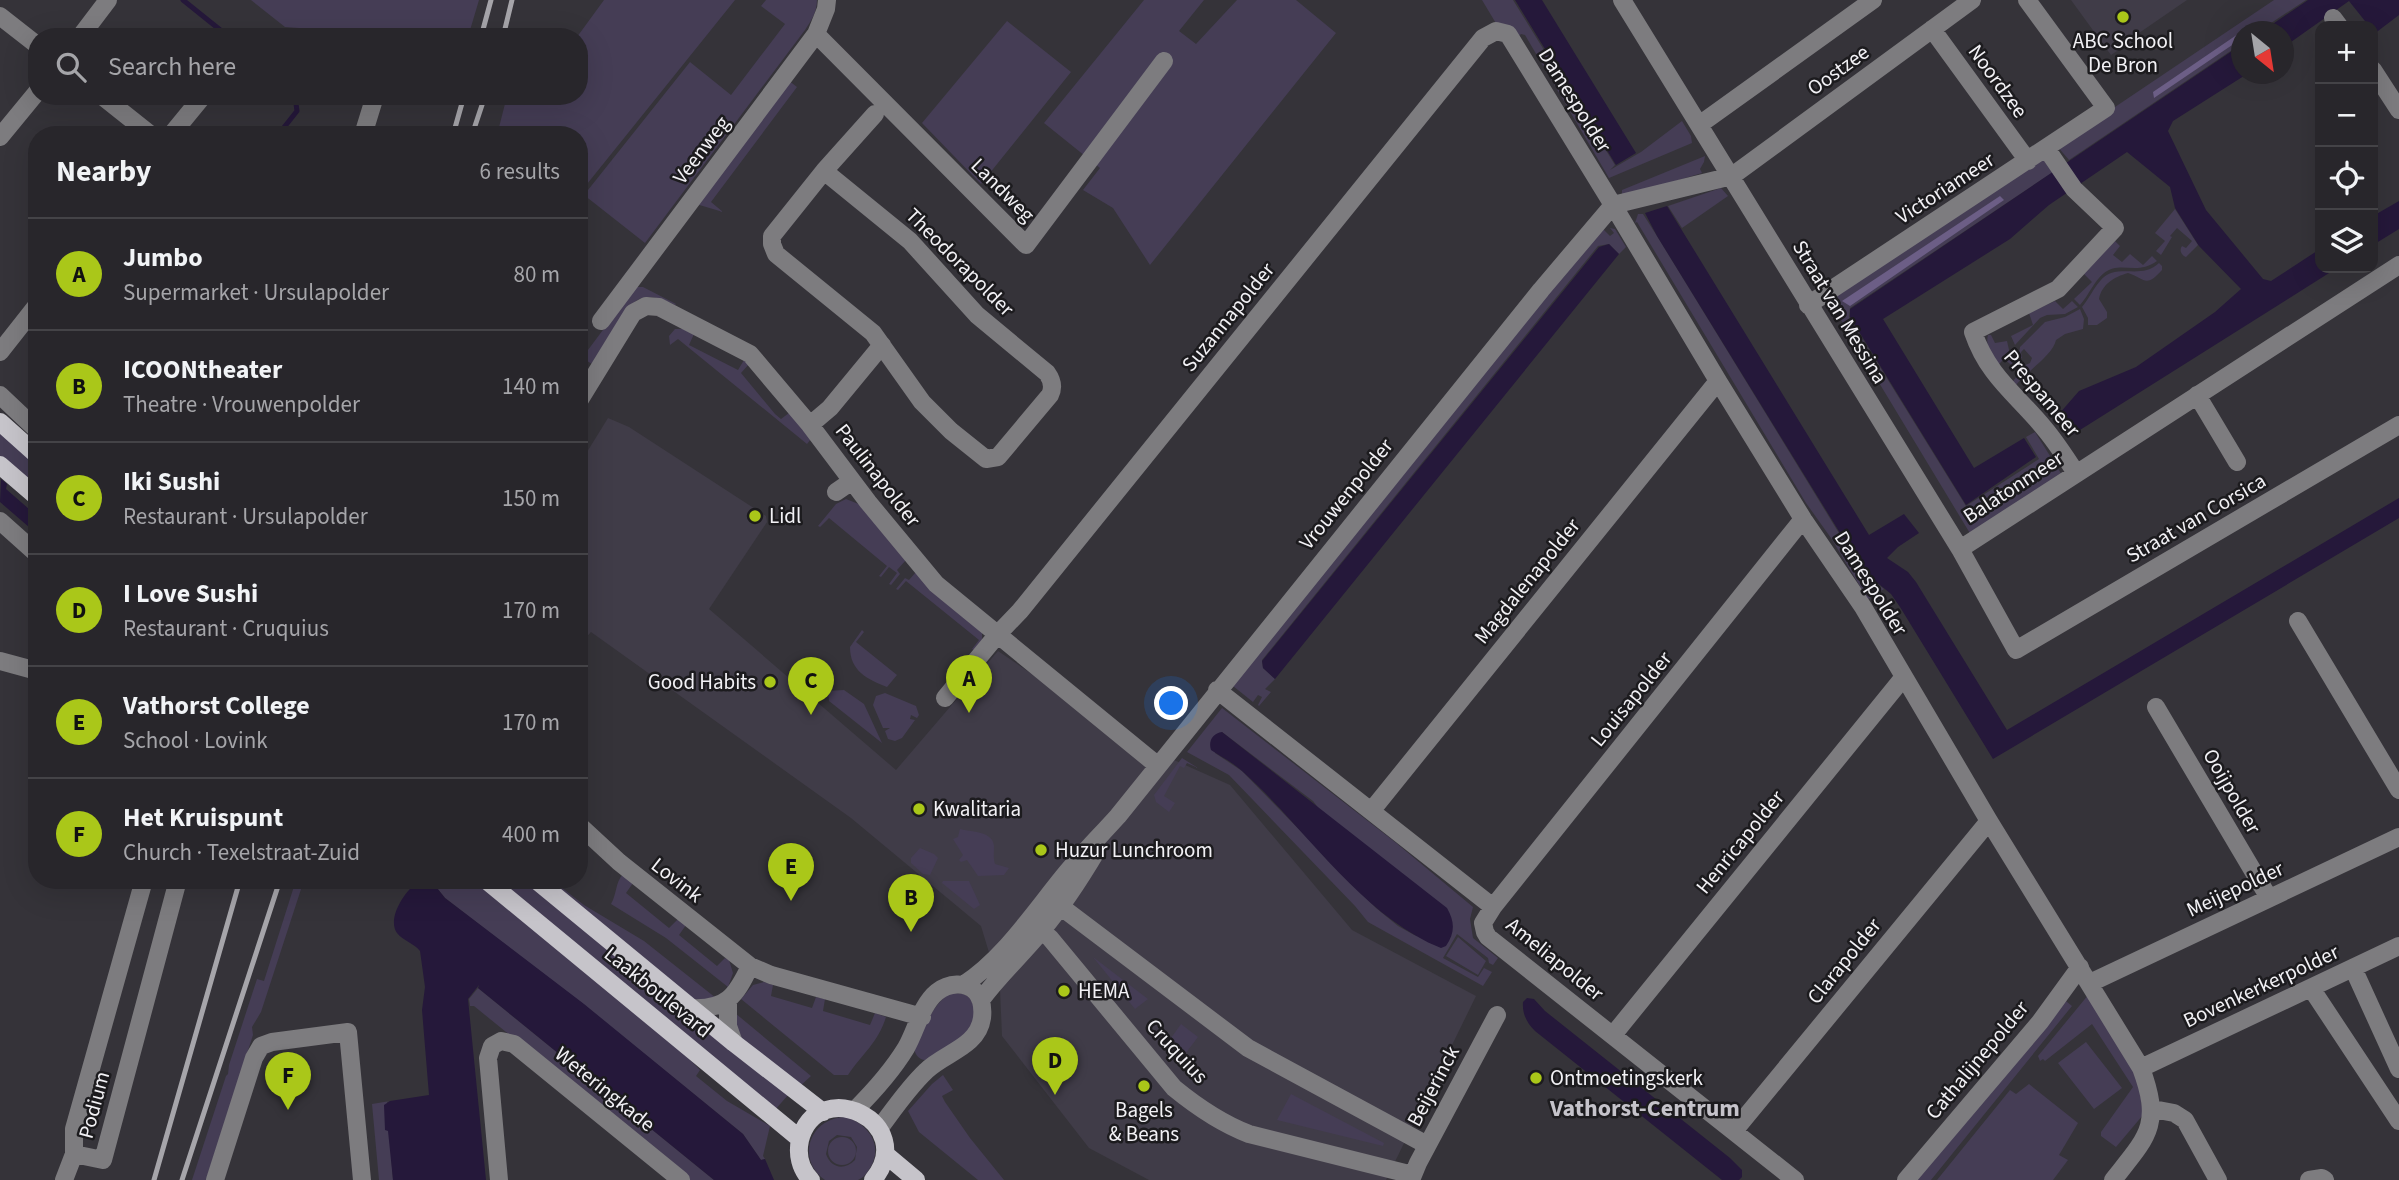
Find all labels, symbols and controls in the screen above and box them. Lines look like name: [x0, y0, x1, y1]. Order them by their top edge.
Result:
marker: ABC School De Bron: [2115, 9, 2131, 25]
north arrow: [2231, 21, 2294, 84]
map controls: [2315, 21, 2378, 273]
button: +: [2315, 21, 2378, 84]
place label: ABC School De Bron: [2073, 26, 2173, 80]
search box: [28, 28, 588, 105]
street label: Oostzee: [1801, 37, 1875, 103]
street label: Noordzee: [1961, 38, 2035, 124]
street label: Damespolder: [1531, 42, 1619, 159]
icon: search: [52, 48, 90, 86]
text: Search here: [108, 48, 236, 85]
button: −: [2315, 84, 2378, 147]
street label: Veenweg: [665, 109, 737, 190]
street label: Victoriameer: [1890, 145, 2001, 231]
button: locate: [2315, 147, 2378, 210]
text: Nearby: [56, 150, 151, 193]
street label: Landweg: [964, 151, 1042, 229]
text: 6 results: [480, 155, 560, 188]
street label: Theodorapolder: [899, 201, 1022, 324]
button: layers: [2315, 210, 2378, 273]
street label: Straat van Messina: [1785, 234, 1895, 390]
text: Jumbo: [123, 239, 203, 276]
street label: Suzannapolder: [1174, 255, 1282, 378]
text: A: [72, 258, 86, 291]
text: 80 m: [513, 258, 560, 291]
text: Supermarket · Ursulapolder: [123, 276, 389, 309]
street label: Prespameer: [1997, 343, 2088, 444]
text: ICOONtheater: [123, 351, 282, 388]
text: B: [72, 370, 86, 403]
text: 140 m: [502, 370, 560, 403]
text: Theatre · Vrouwenpolder: [123, 388, 360, 421]
street label: Paulinapolder: [828, 417, 928, 533]
street label: Vrouwenpolder: [1292, 432, 1401, 556]
street label: Balatonmeer: [1957, 443, 2069, 531]
text: Iki Sushi: [123, 463, 220, 500]
street label: Straat van Corsica: [2121, 466, 2271, 570]
text: C: [72, 482, 86, 515]
text: 150 m: [502, 482, 560, 515]
text: Restaurant · Ursulapolder: [123, 500, 368, 533]
place label: Lidl: [769, 501, 801, 531]
marker: Lidl: [747, 508, 763, 524]
street label: Magdalenapolder: [1467, 511, 1588, 650]
street label: Damespolder: [1827, 525, 1915, 642]
text: I Love Sushi: [123, 575, 258, 612]
text: D: [72, 594, 86, 627]
text: 170 m: [502, 594, 560, 627]
text: Restaurant · Cruquius: [123, 612, 329, 645]
street label: Louisapolder: [1583, 644, 1679, 753]
pin: A: [946, 655, 992, 713]
pin: C: [788, 657, 834, 715]
place label: Good Habits: [648, 667, 756, 697]
marker: Good Habits: [762, 674, 778, 690]
your location: [1154, 686, 1188, 720]
text: Vathorst College: [123, 687, 310, 724]
text: E: [73, 706, 85, 739]
text: 170 m: [502, 706, 560, 739]
text: School · Lovink: [123, 724, 268, 757]
street label: Ooijpolder: [2196, 743, 2269, 840]
street label: Henricapolder: [1689, 783, 1792, 900]
place label: Kwalitaria: [933, 794, 1021, 824]
text: Het Kruispunt: [123, 799, 283, 836]
marker: Kwalitaria: [911, 801, 927, 817]
text: F: [73, 818, 85, 851]
text: 400 m: [502, 818, 560, 851]
place label: Huzur Lunchroom: [1055, 835, 1213, 865]
text: Church · Texelstraat-Zuid: [123, 836, 360, 869]
marker: Huzur Lunchroom: [1033, 842, 1049, 858]
pin: E: [768, 843, 814, 901]
street label: Lovink: [645, 850, 710, 910]
street label: Meijepolder: [2181, 853, 2289, 925]
pin: B: [888, 874, 934, 932]
street label: Ameliapolder: [1500, 910, 1611, 1008]
street label: Clarapolder: [1800, 911, 1889, 1010]
street label: Bovenkerkerpolder: [2178, 937, 2344, 1035]
street label: Laakboulevard: [598, 939, 718, 1045]
place label: HEMA: [1078, 976, 1130, 1006]
marker: HEMA: [1056, 983, 1072, 999]
street label: Cathalijnepolder: [1918, 994, 2036, 1126]
street label: Cruquius: [1139, 1012, 1215, 1090]
pin: D: [1032, 1037, 1078, 1095]
street label: Weteringkade: [548, 1039, 662, 1139]
street label: Beijerinck: [1399, 1040, 1467, 1132]
pin: F: [265, 1052, 311, 1110]
place label: Ontmoetingskerk: [1550, 1063, 1703, 1093]
street label: Podium: [71, 1068, 117, 1142]
marker: Ontmoetingskerk: [1528, 1070, 1544, 1086]
marker: Bagels & Beans: [1136, 1078, 1152, 1094]
district label: Vathorst-Centrum: [1549, 1091, 1740, 1126]
place label: Bagels & Beans: [1109, 1095, 1179, 1149]

